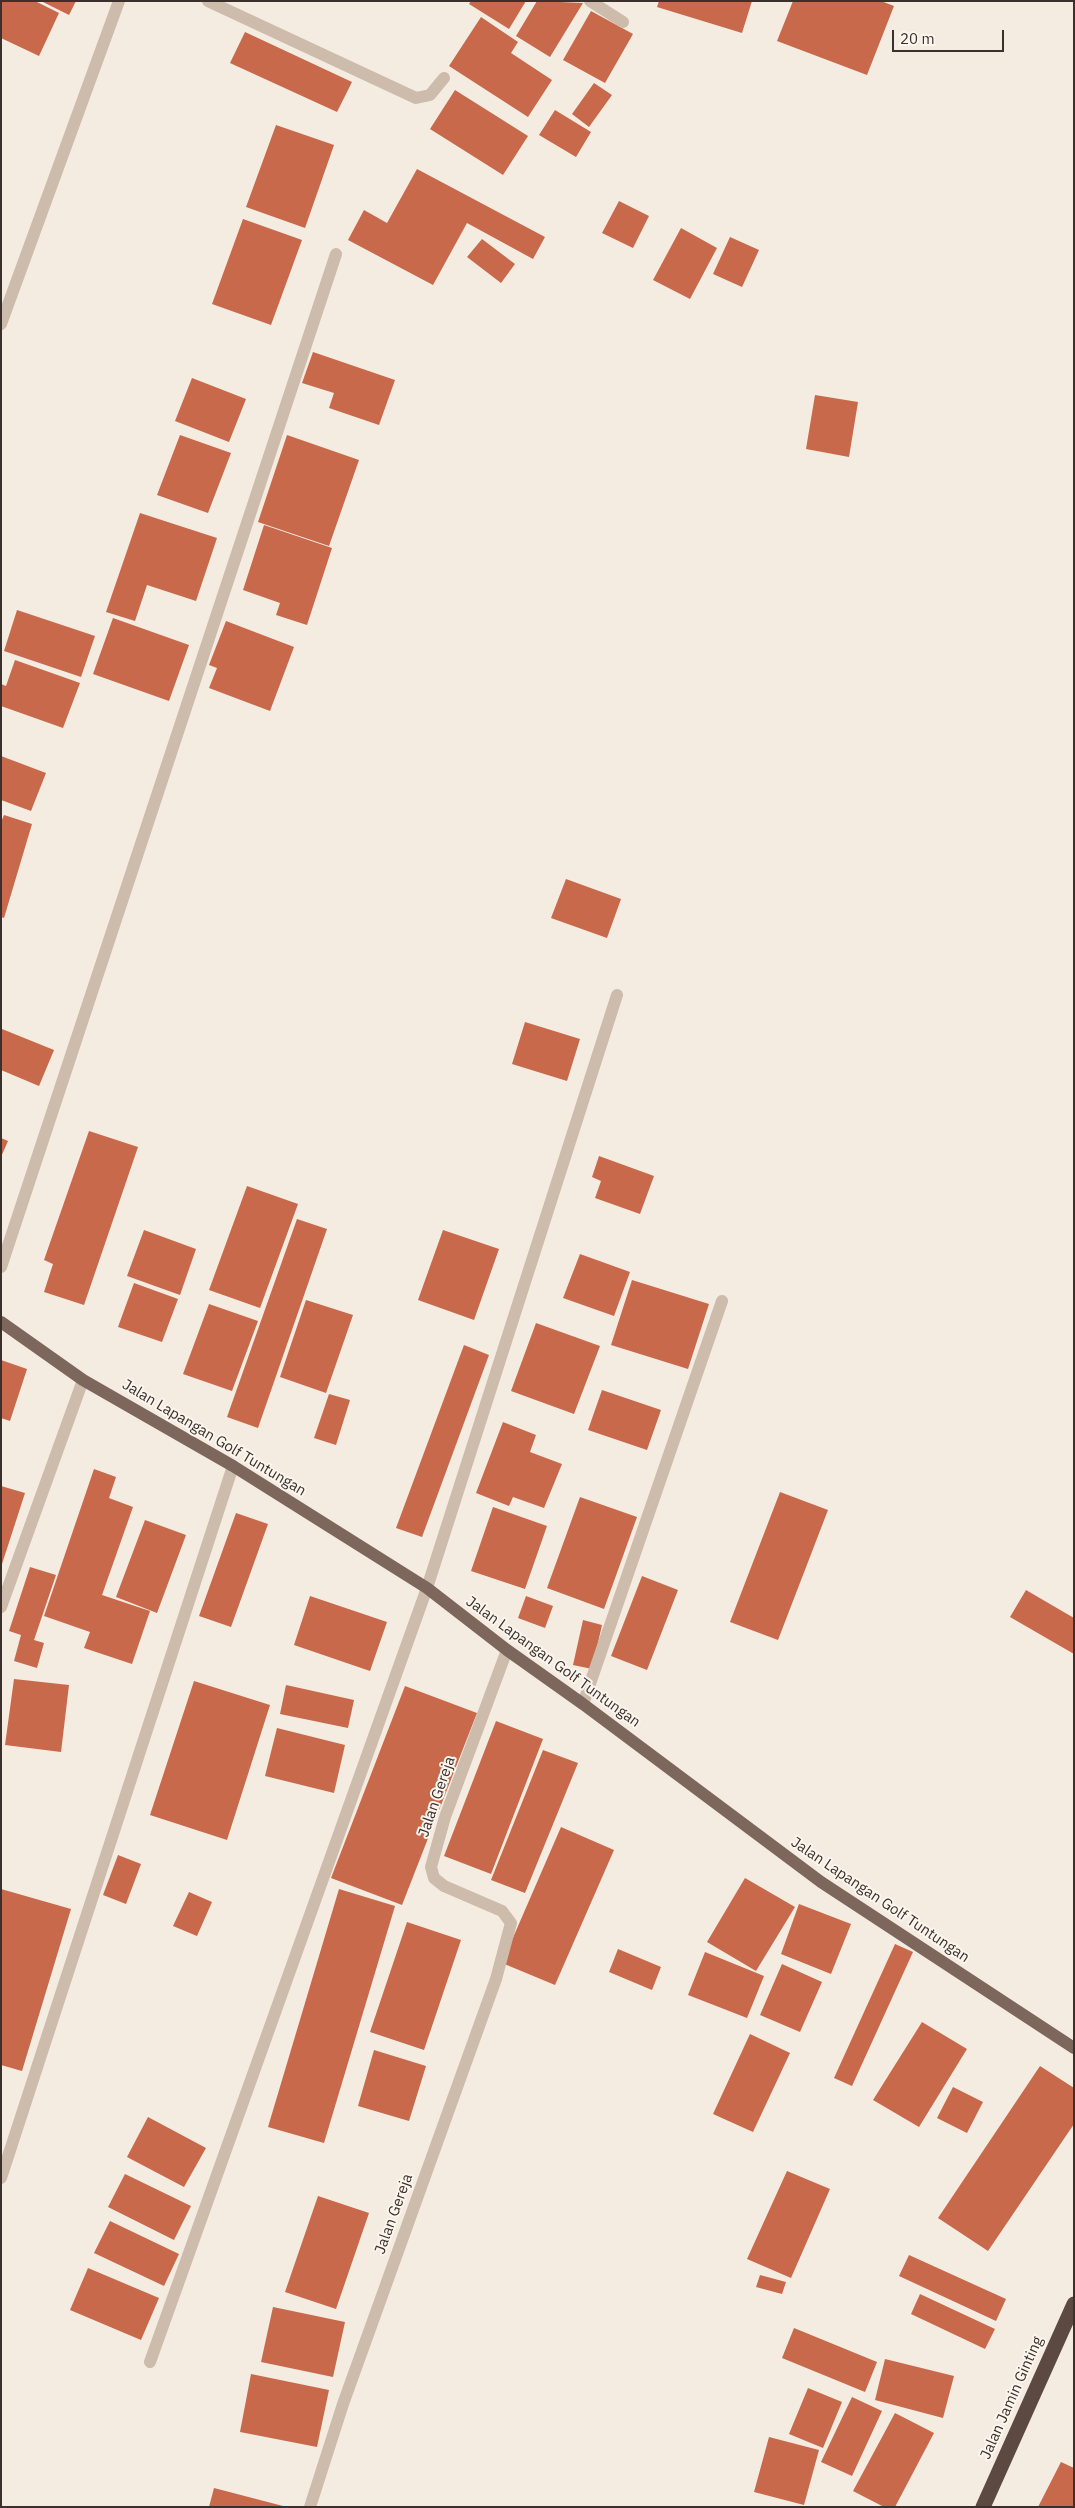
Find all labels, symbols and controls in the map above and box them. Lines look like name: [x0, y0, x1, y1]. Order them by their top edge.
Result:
scale bar: [895, 20, 1008, 52]
text: 20 m: [900, 29, 935, 48]
street label: Jalan Lapangan Golf Tuntungan: [119, 1376, 309, 1500]
street label: Jalan Lapangan Golf Tuntungan: [462, 1593, 644, 1731]
street label: Jalan Gereja: [415, 1754, 459, 1840]
street label: Jalan Lapangan Golf Tuntungan: [787, 1833, 973, 1967]
street label: Jalan Gereja: [371, 2172, 417, 2256]
street label: Jalan Jamin Ginting: [977, 2334, 1047, 2462]

